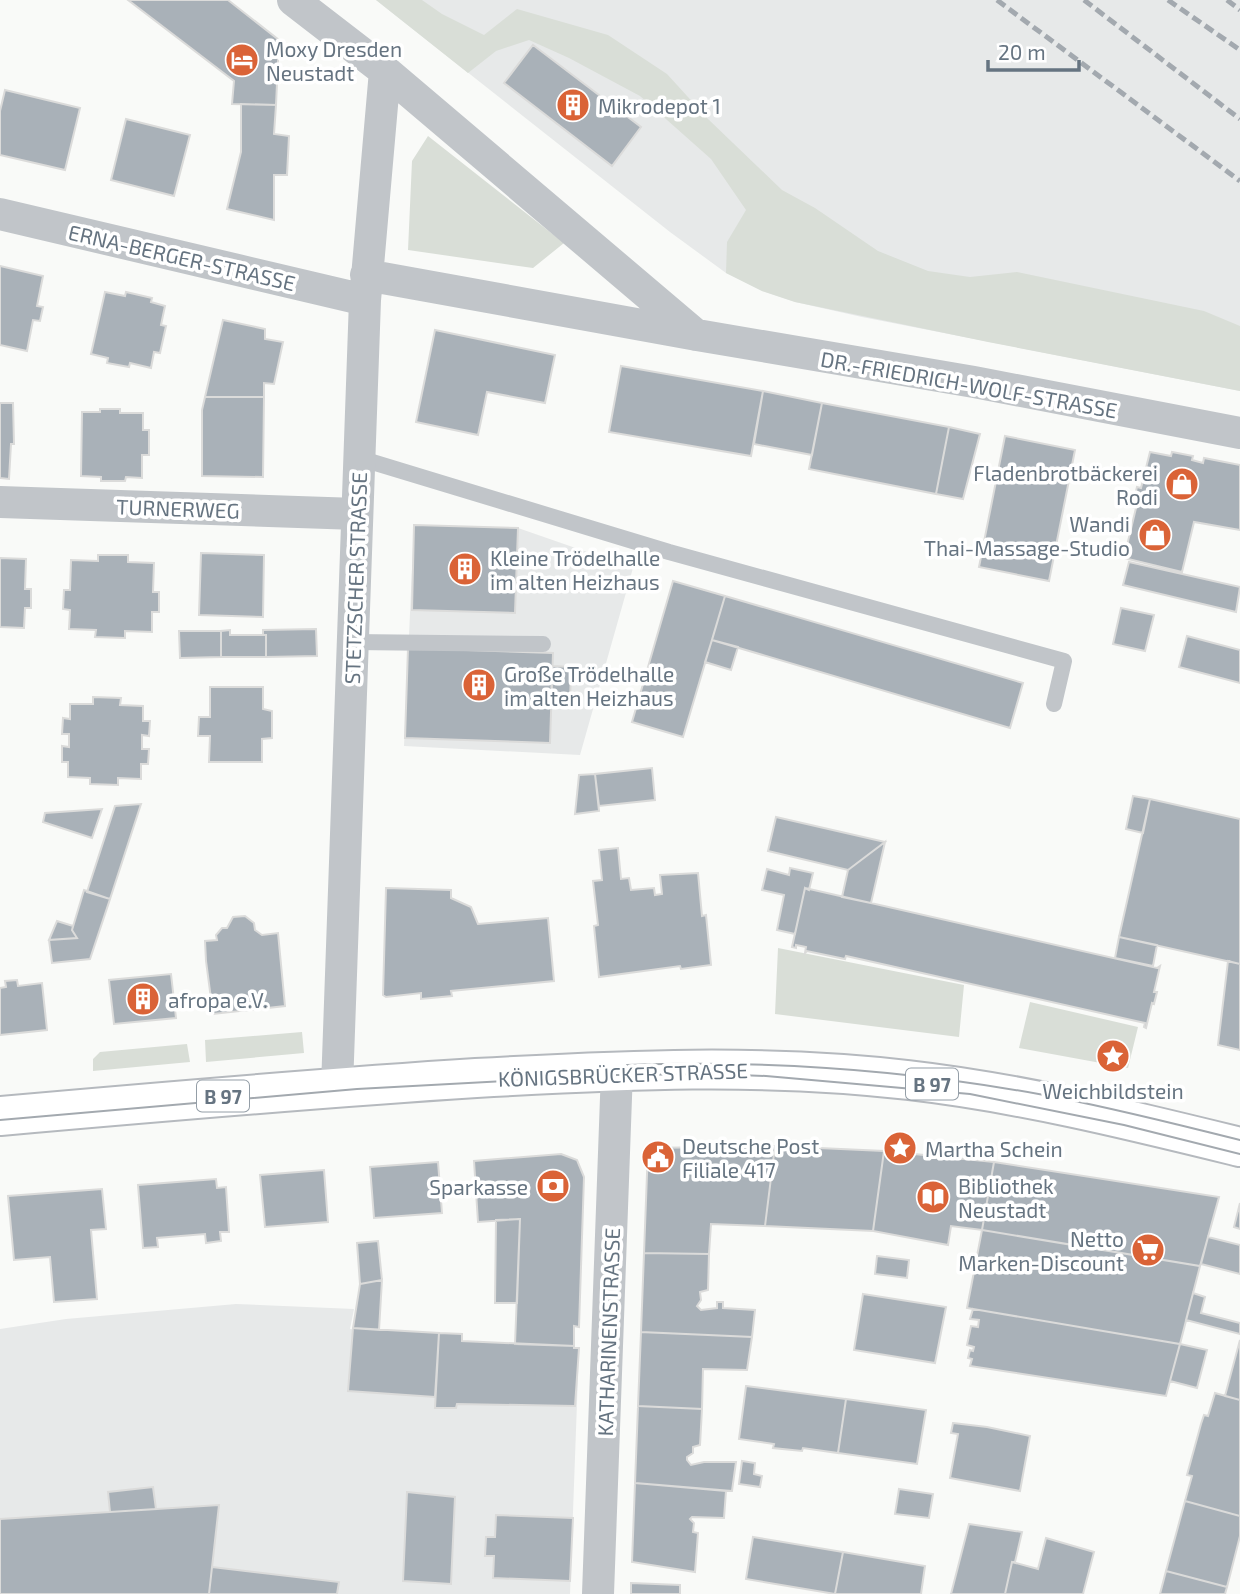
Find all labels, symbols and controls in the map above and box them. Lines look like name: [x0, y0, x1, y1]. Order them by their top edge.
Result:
scale bar: [988, 28, 1079, 72]
place label: Moxy Dresden Neustadt: [266, 36, 402, 85]
text: 20 m: [998, 39, 1046, 64]
hotel icon: Moxy Dresden Neustadt: [223, 41, 261, 79]
building icon: Mikrodepot 1: [554, 86, 592, 124]
place label: Mikrodepot 1: [598, 93, 721, 118]
street label: ERNA-BERGER-STRASSE: [66, 219, 298, 295]
street label: DR.-FRIEDRICH-WOLF-STRASSE: [819, 346, 1119, 422]
place label: Fladenbrotbäckerei Rodi: [973, 460, 1158, 509]
shop icon: Fladenbrotbäckerei Rodi: [1163, 465, 1201, 503]
street label: STETZSCHER STRASSE: [339, 471, 371, 685]
street label: TURNERWEG: [116, 493, 240, 523]
place label: Wandi Thai-Massage-Studio: [924, 511, 1130, 560]
shop icon: Wandi Thai-Massage-Studio: [1136, 516, 1174, 554]
place label: Kleine Trödelhalle im alten Heizhaus: [490, 545, 660, 594]
building icon: Kleine Trödelhalle im alten Heizhaus: [446, 550, 484, 588]
place label: Große Trödelhalle im alten Heizhaus: [504, 661, 674, 710]
building icon: Große Trödelhalle im alten Heizhaus: [460, 666, 498, 704]
building icon: afropa e.V.: [124, 980, 162, 1018]
place label: afropa e.V.: [168, 987, 268, 1012]
place icon: Weichbildstein: [1094, 1037, 1132, 1075]
street label: KÖNIGSBRÜCKER STRASSE: [498, 1057, 748, 1091]
road number: B 97: [906, 1068, 958, 1100]
place label: Weichbildstein: [1042, 1078, 1184, 1103]
road number: B 97: [197, 1080, 249, 1112]
place icon: Martha Schein: [881, 1129, 919, 1167]
place label: Deutsche Post Filiale 417: [682, 1133, 819, 1182]
place label: Martha Schein: [925, 1136, 1063, 1161]
public building icon: Deutsche Post Filiale 417: [639, 1138, 677, 1176]
bank icon: Sparkasse: [534, 1167, 572, 1205]
place label: Bibliothek Neustadt: [958, 1173, 1054, 1222]
place label: Sparkasse: [429, 1174, 528, 1199]
library icon: Bibliothek Neustadt: [914, 1178, 952, 1216]
place label: Netto Marken-Discount: [958, 1226, 1124, 1275]
street label: KATHARINENSTRASSE: [592, 1227, 624, 1437]
supermarket icon: Netto Marken-Discount: [1129, 1231, 1167, 1269]

